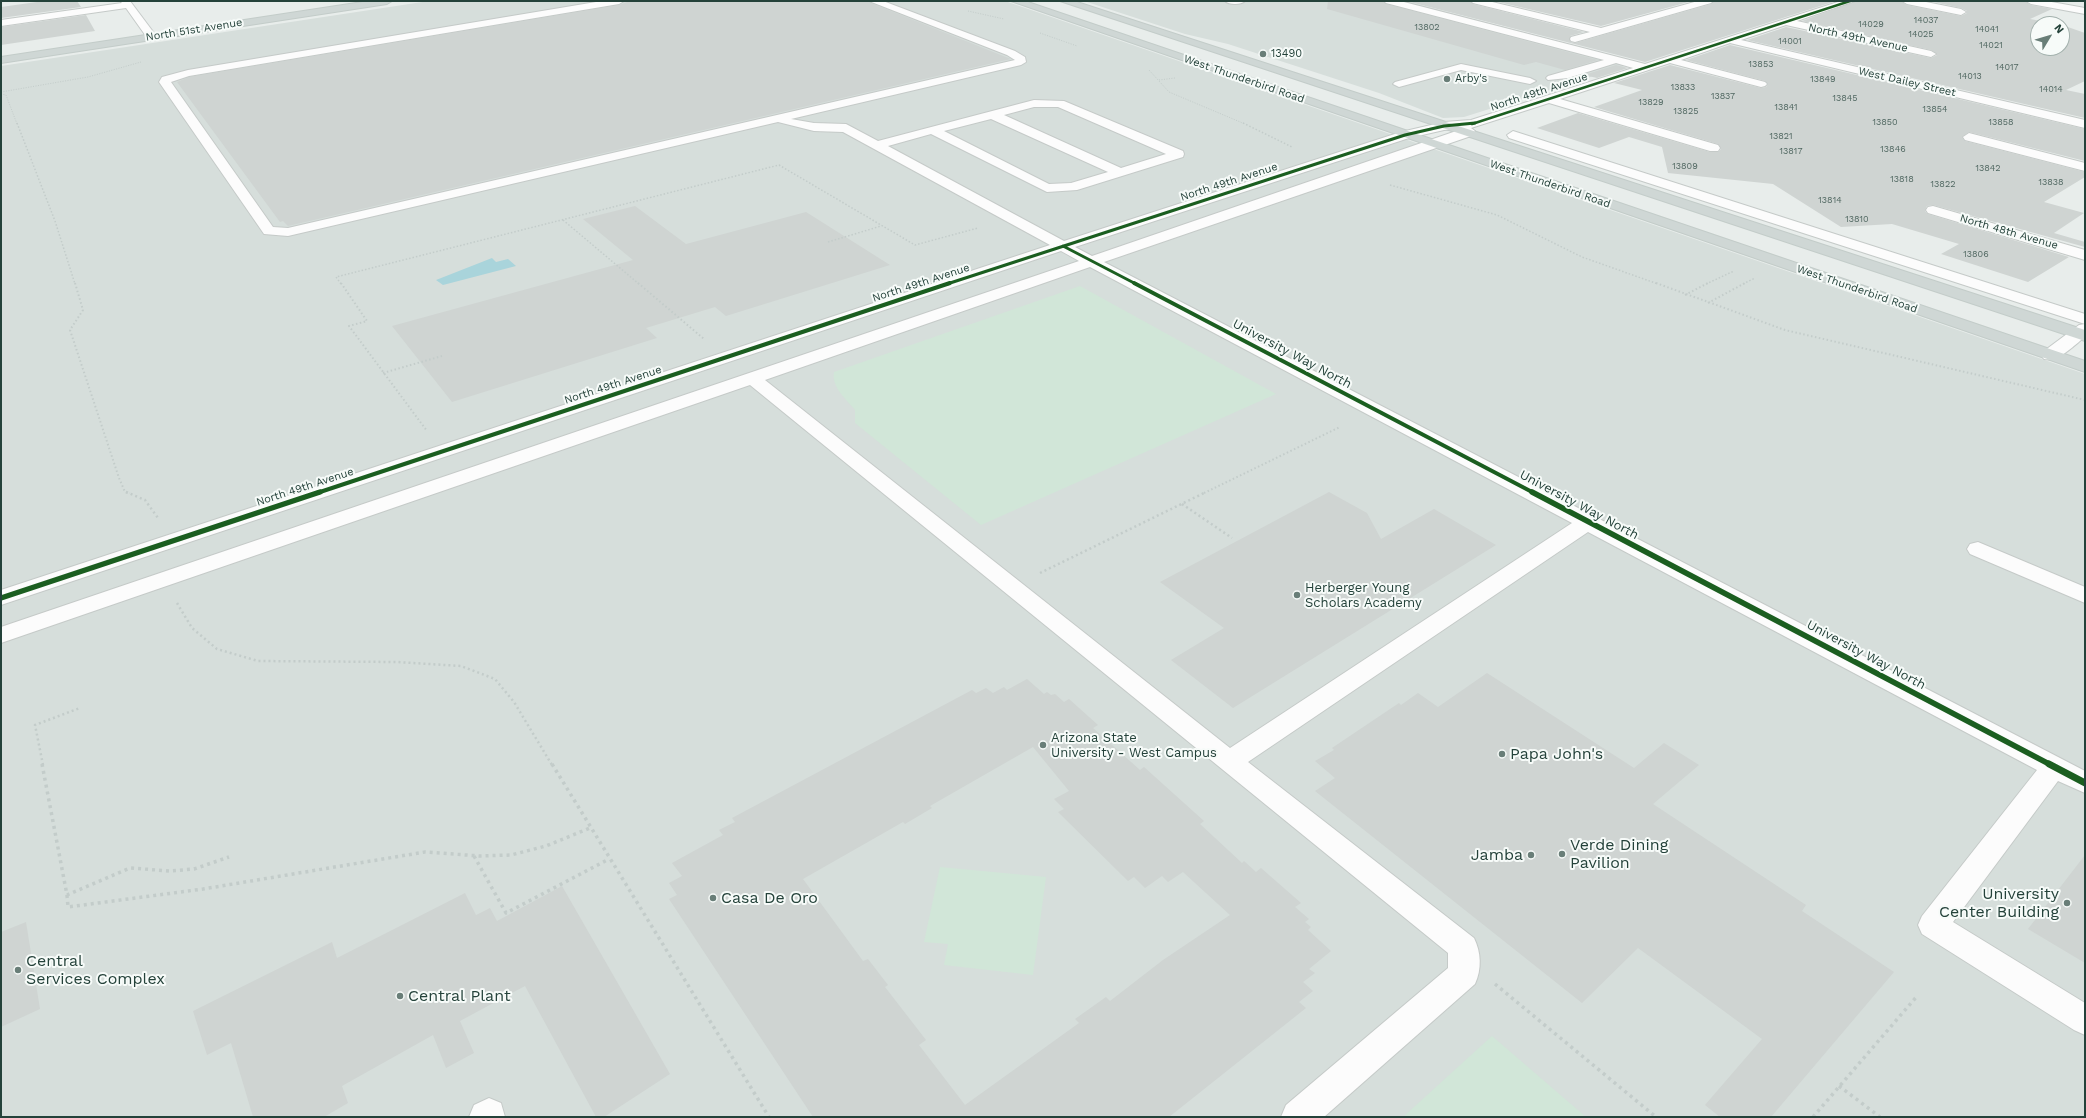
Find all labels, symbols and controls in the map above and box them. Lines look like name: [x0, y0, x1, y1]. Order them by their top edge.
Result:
house number: 14037: [1914, 15, 1938, 25]
street label: North 51st Avenue: [145, 16, 243, 44]
north arrow: [2030, 16, 2070, 56]
house number: 14029: [1858, 19, 1884, 29]
street label: North 49th Avenue: [1807, 21, 1909, 55]
house number: 13802: [1414, 22, 1440, 32]
text: N: [2051, 22, 2067, 36]
house number: 14041: [1975, 24, 1999, 34]
house number: 14025: [1908, 29, 1934, 39]
house number: 14001: [1778, 36, 1802, 46]
house number: 14021: [1979, 40, 2003, 50]
place label: 13490: [1271, 47, 1302, 61]
marker: 13490: [1258, 49, 1268, 59]
street label: West Thunderbird Road: [1182, 52, 1306, 106]
house number: 13853: [1749, 59, 1773, 69]
house number: 14017: [1995, 62, 2019, 72]
street label: West Dailey Street: [1857, 64, 1957, 100]
street label: North 49th Avenue: [1489, 70, 1589, 114]
house number: 14013: [1958, 71, 1982, 81]
place label: Arby's: [1455, 72, 1487, 86]
marker: Arby's: [1442, 74, 1452, 84]
house number: 13849: [1810, 74, 1836, 84]
house number: 13833: [1671, 82, 1695, 92]
house number: 14014: [2039, 84, 2063, 94]
house number: 13837: [1711, 91, 1735, 101]
house number: 13845: [1832, 93, 1858, 103]
house number: 13829: [1638, 97, 1664, 107]
house number: 13841: [1774, 102, 1798, 112]
house number: 13854: [1922, 104, 1948, 114]
house number: 13825: [1674, 106, 1698, 116]
house number: 13850: [1872, 117, 1898, 127]
house number: 13858: [1988, 117, 2014, 127]
house number: 13821: [1769, 131, 1793, 141]
house number: 13846: [1880, 144, 1906, 154]
house number: 13817: [1780, 146, 1802, 156]
street label: West Thunderbird Road: [1488, 157, 1612, 211]
street label: North 49th Avenue: [1179, 160, 1279, 204]
house number: 13809: [1672, 161, 1698, 171]
house number: 13842: [1975, 163, 2001, 173]
house number: 13818: [1890, 174, 1914, 184]
house number: 13838: [2039, 177, 2063, 187]
house number: 13822: [1931, 179, 1955, 189]
house number: 13814: [1818, 195, 1842, 205]
street label: North 48th Avenue: [1958, 212, 2060, 252]
house number: 13810: [1845, 214, 1869, 224]
house number: 13806: [1963, 249, 1989, 259]
street label: North 49th Avenue: [871, 261, 971, 305]
street label: West Thunderbird Road: [1795, 262, 1919, 316]
street label: University Way North: [1230, 316, 1354, 392]
street label: North 49th Avenue: [563, 363, 663, 407]
street label: North 49th Avenue: [255, 465, 355, 509]
street label: University Way North: [1517, 467, 1641, 543]
place label: Herberger Young Scholars Academy: [1305, 580, 1422, 611]
marker: Herberger Young Scholars Academy: [1292, 590, 1302, 600]
street label: University Way North: [1804, 617, 1928, 693]
place label: Arizona State University - West Campus: [1051, 730, 1217, 761]
marker: Arizona State University - West Campus: [1038, 740, 1048, 750]
place label: Papa John's: [1510, 744, 1603, 764]
marker: Papa John's: [1497, 749, 1507, 759]
place label: Verde Dining Pavilion: [1570, 835, 1668, 873]
place label: Jamba: [1471, 845, 1523, 865]
marker: Verde Dining Pavilion: [1557, 849, 1567, 859]
marker: Jamba: [1526, 850, 1536, 860]
place label: University Center Building: [1939, 884, 2059, 922]
place label: Casa De Oro: [721, 888, 818, 908]
marker: Casa De Oro: [708, 893, 718, 903]
marker: University Center Building: [2062, 898, 2072, 908]
place label: Central Services Complex: [26, 951, 165, 989]
marker: Central Services Complex: [13, 965, 23, 975]
place label: Central Plant: [408, 986, 511, 1006]
marker: Central Plant: [395, 991, 405, 1001]

